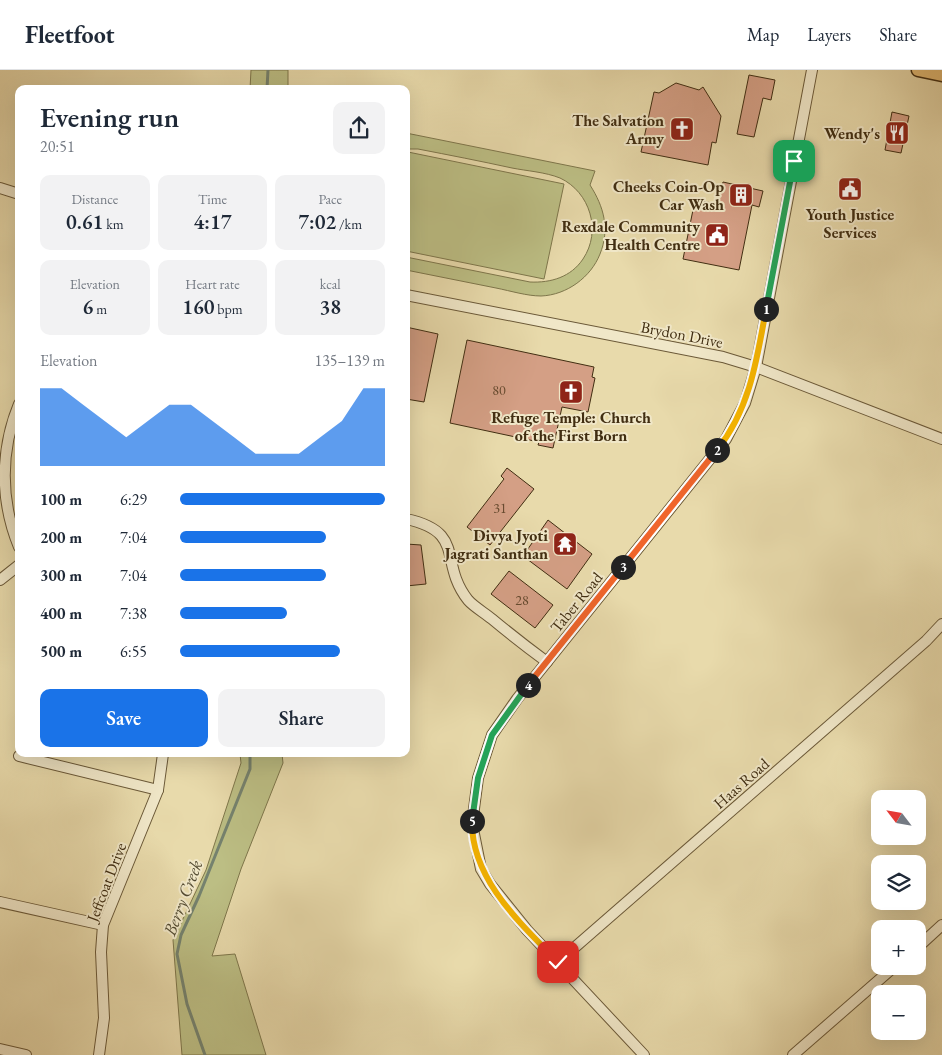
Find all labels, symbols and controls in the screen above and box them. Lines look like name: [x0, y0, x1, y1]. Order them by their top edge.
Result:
text: Fleetfoot: [25, 19, 115, 50]
text: Map: [747, 23, 779, 46]
text: Layers: [807, 23, 851, 46]
text: Share: [879, 23, 917, 46]
text: Evening run: [40, 99, 179, 135]
button: share: [333, 102, 385, 154]
place label: The Salvation Army: [572, 110, 664, 149]
church icon: The Salvation Army: [669, 116, 695, 142]
restaurant icon: Wendy's: [884, 120, 910, 146]
place label: Wendy's: [824, 123, 880, 144]
text: 20:51: [40, 136, 75, 157]
pin: [773, 140, 815, 182]
icon: arrive: [780, 147, 808, 175]
place label: Cheeks Coin-Op Car Wash: [613, 176, 724, 215]
public building icon: Youth Justice Services: [837, 176, 863, 202]
building icon: Cheeks Coin-Op Car Wash: [728, 182, 754, 208]
text: Distance: [71, 190, 118, 208]
text: Time: [198, 190, 227, 208]
text: Pace: [318, 190, 342, 208]
place label: Youth Justice Services: [806, 204, 895, 243]
text: 0.61: [66, 208, 103, 235]
text: 4:17: [193, 208, 232, 235]
text: 7:02: [298, 208, 336, 235]
text: km: [103, 215, 124, 233]
text: /km: [336, 215, 362, 233]
place label: Rexdale Community Health Centre: [562, 216, 700, 255]
public building icon: Rexdale Community Health Centre: [704, 222, 730, 248]
text: Elevation: [70, 275, 120, 293]
text: Heart rate: [185, 275, 240, 293]
text: kcal: [320, 275, 341, 293]
text: 6: [83, 293, 93, 320]
text: 160: [182, 293, 215, 320]
text: 38: [319, 293, 341, 320]
pin: 1: [754, 296, 778, 322]
text: m: [93, 300, 107, 318]
text: bpm: [215, 300, 243, 318]
text: 1: [763, 300, 770, 318]
street label: Brydon Drive: [639, 316, 725, 353]
text: Elevation: [40, 350, 98, 371]
text: 135–139 m: [314, 350, 385, 371]
church icon: Refuge Temple: Church of the First Born: [558, 379, 584, 405]
house number: 80: [492, 381, 506, 399]
place label: Refuge Temple: Church of the First Born: [491, 407, 651, 446]
pin: 2: [704, 438, 730, 462]
text: 2: [714, 441, 721, 459]
text: 100 m: [40, 489, 82, 510]
text: 6:29: [120, 489, 147, 510]
house number: 31: [493, 499, 507, 517]
place label: Divya Jyoti Jagrati Santhan: [442, 525, 548, 564]
text: 200 m: [40, 527, 82, 548]
text: 7:04: [120, 527, 147, 548]
temple icon: Divya Jyoti Jagrati Santhan: [552, 531, 578, 557]
pin: 3: [610, 554, 636, 580]
text: 3: [620, 558, 627, 576]
text: 300 m: [40, 565, 82, 586]
text: 7:04: [120, 565, 147, 586]
street label: Taber Road: [546, 567, 608, 637]
house number: 28: [515, 591, 529, 609]
text: 400 m: [40, 603, 82, 624]
text: 7:38: [120, 603, 147, 624]
text: 500 m: [40, 641, 82, 662]
text: 6:55: [120, 641, 147, 662]
pin: 4: [516, 672, 540, 698]
text: 4: [525, 676, 532, 694]
button: Save: [40, 689, 208, 747]
button: Share: [218, 689, 385, 747]
street label: Haas Road: [709, 753, 774, 813]
north arrow: [871, 790, 926, 845]
map controls: [871, 790, 926, 1040]
pin: 5: [460, 808, 484, 834]
text: 5: [469, 812, 476, 830]
street label: Jeffcoat Drive: [81, 840, 131, 927]
button: layers: [871, 855, 926, 910]
water label: Berry Creek: [157, 857, 208, 940]
button: +: [871, 920, 926, 975]
pin: [537, 941, 579, 983]
icon: check: [544, 948, 572, 976]
button: −: [871, 985, 926, 1040]

